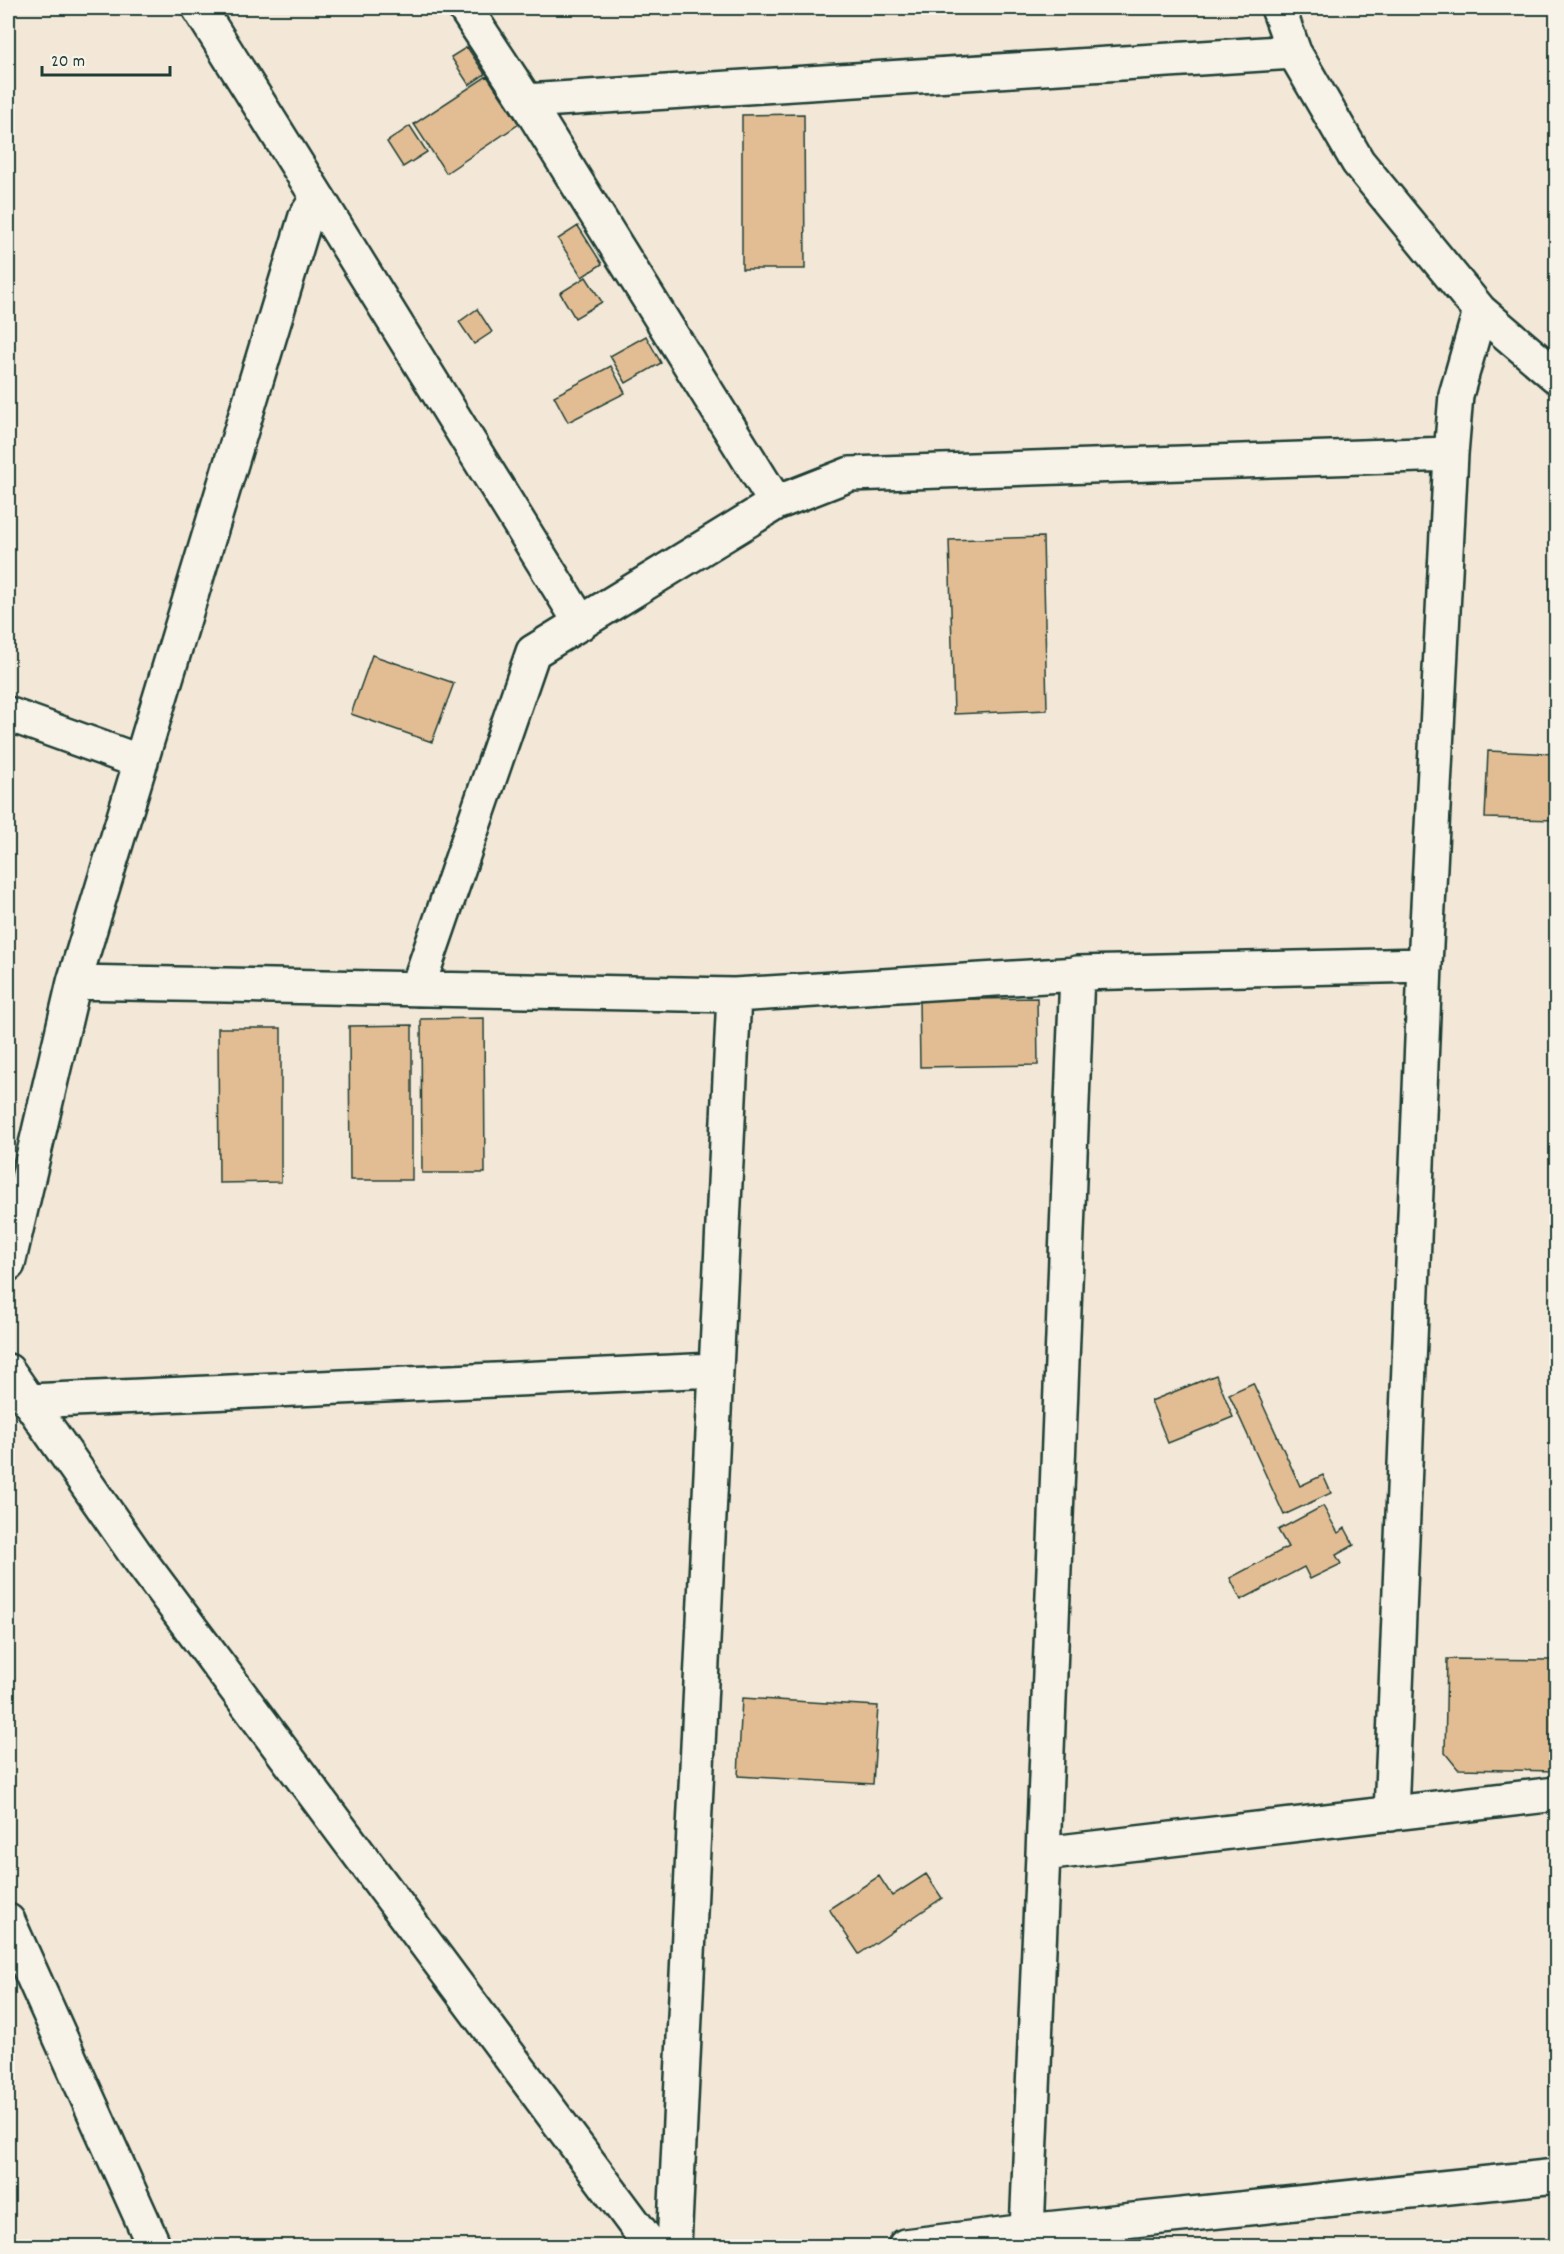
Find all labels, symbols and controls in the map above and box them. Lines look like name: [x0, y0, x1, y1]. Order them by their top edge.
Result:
scale bar: [42, 39, 170, 77]
text: 20 m: [51, 50, 85, 75]

